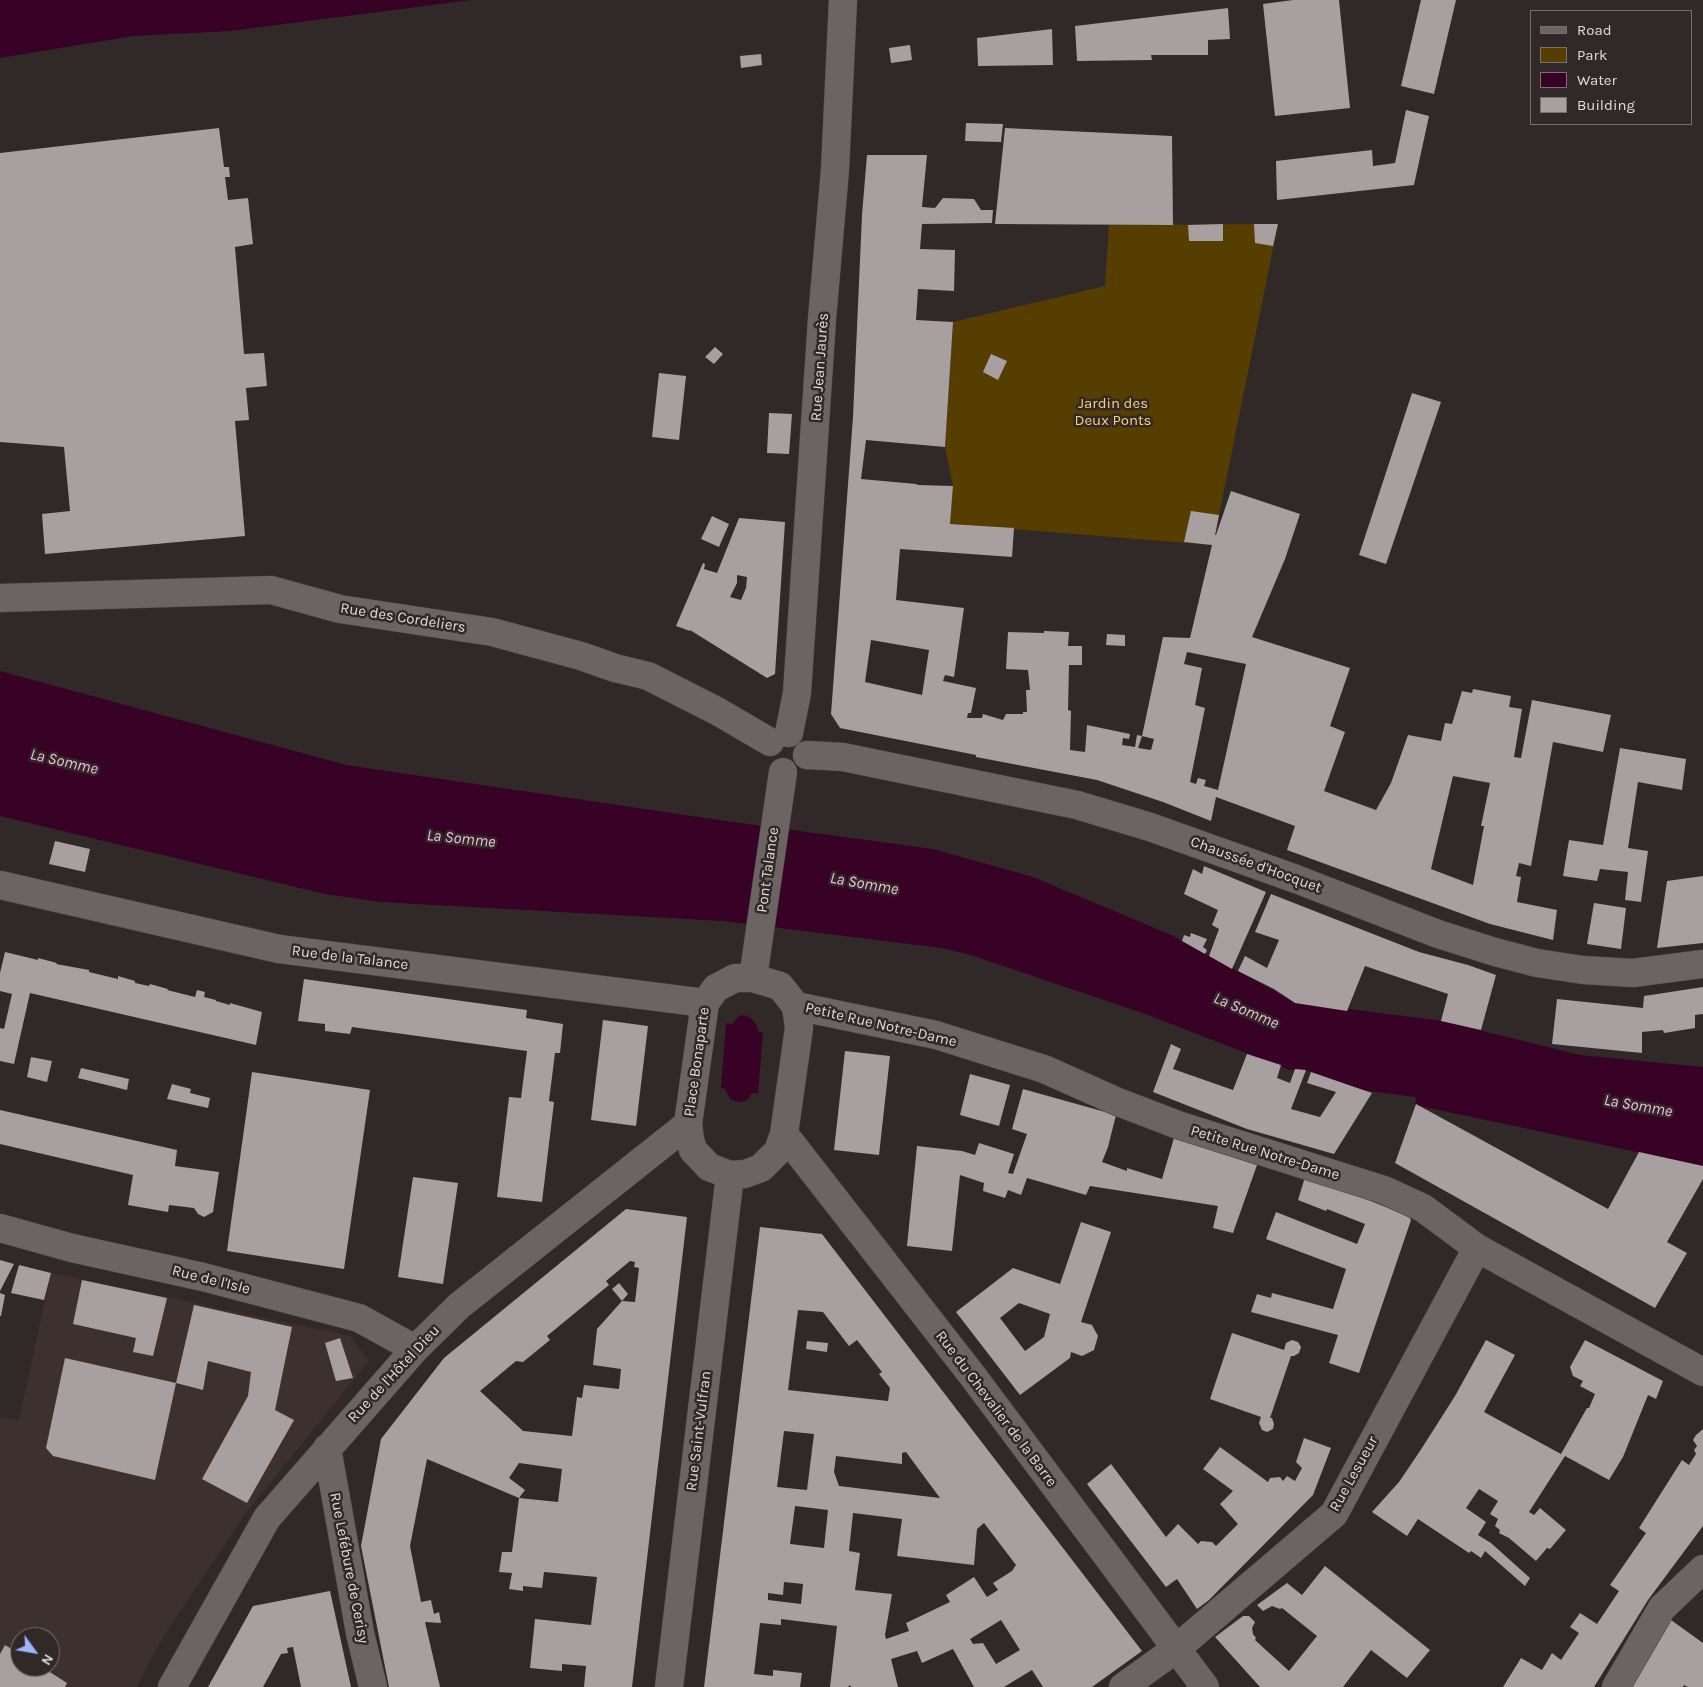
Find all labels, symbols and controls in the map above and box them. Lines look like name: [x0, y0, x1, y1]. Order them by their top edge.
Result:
legend: [1530, 10, 1693, 125]
text: Road: [1577, 21, 1612, 39]
text: Park: [1577, 46, 1607, 64]
text: Water: [1577, 71, 1617, 89]
text: Building: [1577, 96, 1635, 114]
street label: Rue Jean Jaurès: [807, 312, 833, 422]
park label: Jardin des Deux Ponts: [1075, 395, 1151, 430]
street label: Rue des Cordeliers: [339, 599, 467, 637]
water label: La Somme: [28, 745, 100, 779]
water label: La Somme: [426, 826, 496, 852]
street label: Pont Talance: [753, 826, 783, 914]
street label: Chaussée d'Hocquet: [1188, 833, 1324, 897]
water label: La Somme: [828, 869, 900, 899]
street label: Rue de la Talance: [291, 942, 409, 974]
water label: La Somme: [1210, 989, 1282, 1033]
street label: Petite Rue Notre-Dame: [804, 999, 958, 1051]
street label: Place Bonaparte: [680, 1006, 714, 1118]
water label: La Somme: [1602, 1091, 1674, 1121]
street label: Petite Rue Notre-Dame: [1188, 1122, 1342, 1184]
street label: Rue de l'Isle: [170, 1262, 252, 1298]
street label: Rue de l'Hôtel Dieu: [344, 1322, 444, 1426]
street label: Rue du Chevalier de la Barre: [931, 1328, 1061, 1490]
street label: Rue Saint-Vulfran: [683, 1370, 715, 1492]
street label: Rue Lesueur: [1326, 1433, 1382, 1515]
street label: Rue Lefébure de Cerisy: [326, 1491, 372, 1645]
north arrow: [10, 1627, 60, 1677]
text: N: [37, 1651, 57, 1668]

